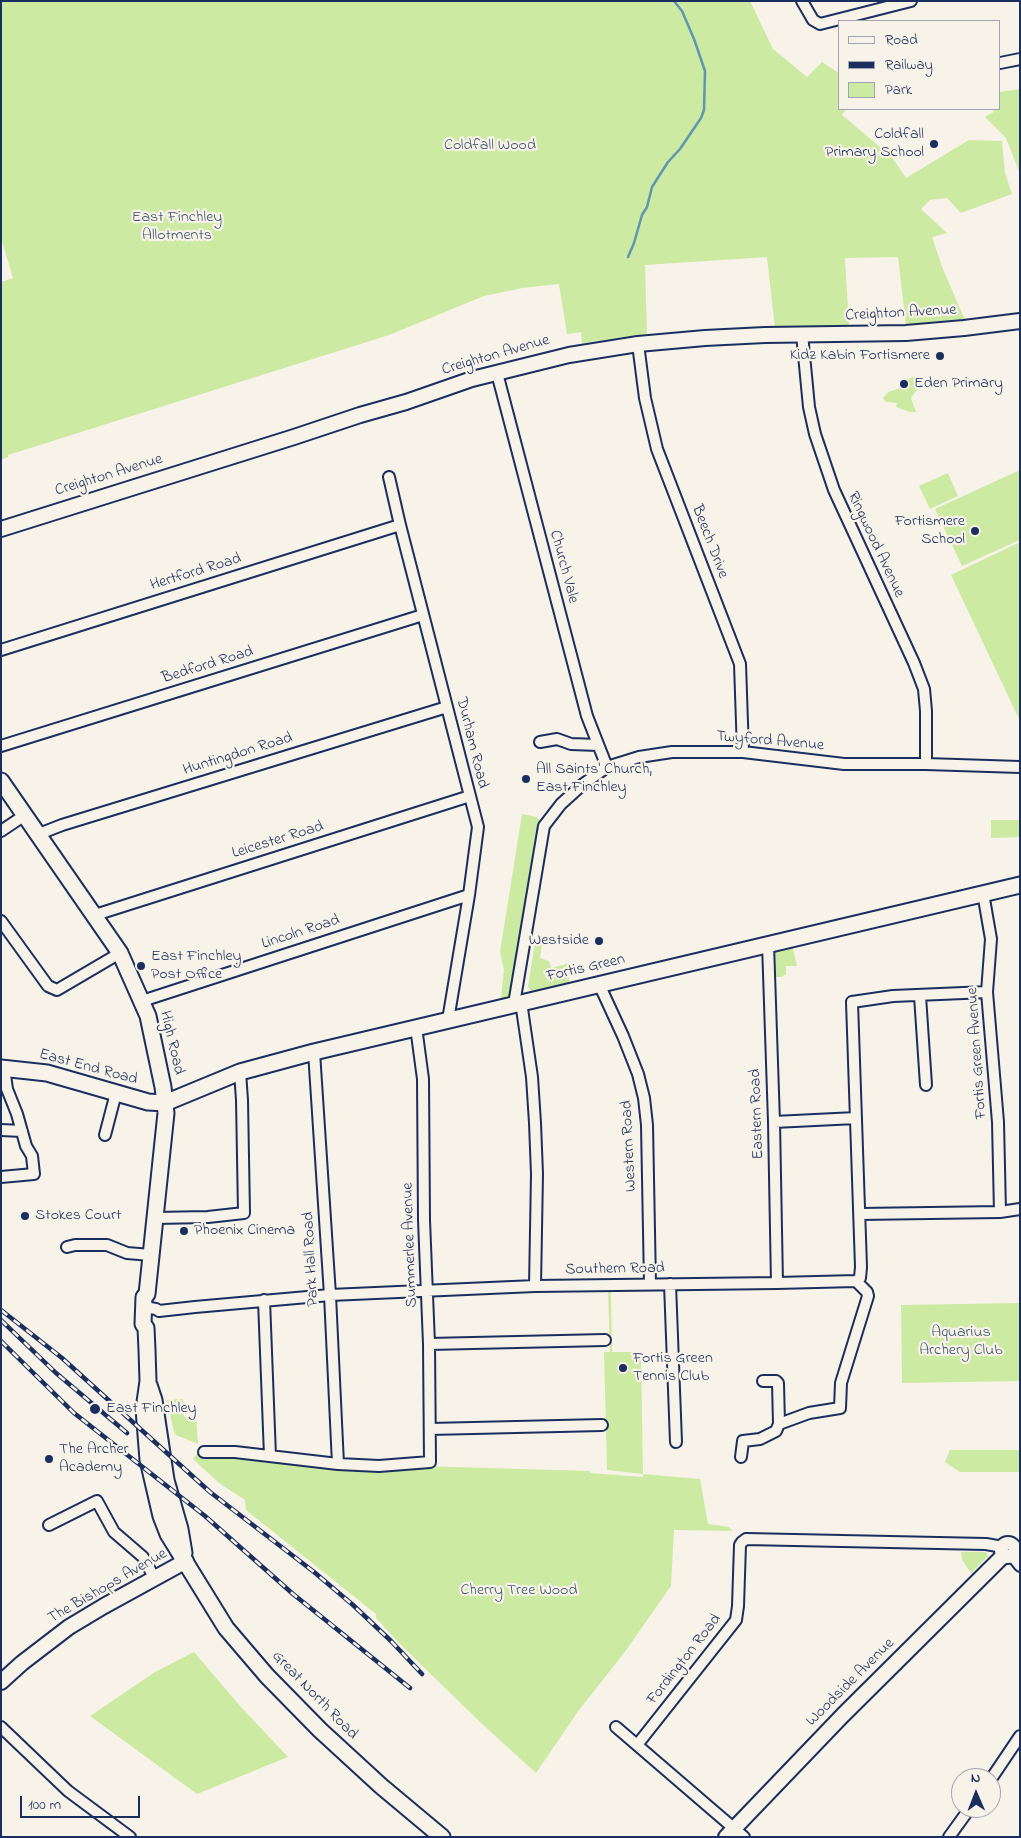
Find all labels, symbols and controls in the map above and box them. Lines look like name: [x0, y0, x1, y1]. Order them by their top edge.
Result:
legend: [838, 20, 1001, 110]
text: Road: [885, 29, 918, 51]
text: Railway: [885, 54, 933, 76]
text: Park: [885, 79, 912, 101]
place label: Coldfall Primary School: [825, 125, 924, 163]
park label: Coldfall Wood: [444, 136, 536, 156]
marker: Coldfall Primary School: [928, 138, 940, 150]
park label: East Finchley Allotments: [132, 208, 222, 246]
street label: Creighton Avenue: [845, 301, 957, 327]
street label: Creighton Avenue: [440, 331, 552, 381]
place label: Kidz Kabin Fortismere: [790, 346, 930, 366]
marker: Kidz Kabin Fortismere: [934, 350, 946, 362]
place label: Eden Primary: [914, 374, 1003, 394]
marker: Eden Primary: [898, 378, 910, 390]
street label: Creighton Avenue: [53, 451, 165, 501]
street label: Ringwood Avenue: [842, 489, 908, 601]
street label: Beech Drive: [686, 503, 732, 581]
place label: Fortismere School: [895, 512, 965, 550]
marker: Fortismere School: [969, 525, 981, 537]
street label: Church Vale: [544, 528, 582, 606]
street label: Hertford Road: [148, 550, 244, 596]
street label: Bedford Road: [160, 643, 256, 689]
street label: Durham Road: [450, 695, 492, 791]
street label: Twyford Avenue: [715, 728, 825, 756]
street label: Huntingdon Road: [181, 729, 295, 781]
place label: All Saints' Church, East Finchley: [536, 760, 652, 798]
marker: All Saints' Church, East Finchley: [520, 773, 532, 785]
street label: Leicester Road: [230, 818, 326, 864]
street label: Lincoln Road: [260, 911, 342, 955]
place label: Westside: [529, 931, 589, 951]
marker: Westside: [593, 935, 605, 947]
place label: East Finchley Post Office: [151, 947, 241, 985]
street label: Fortis Green: [545, 951, 627, 987]
marker: East Finchley Post Office: [135, 960, 147, 972]
street label: Fortis Green Avenue: [964, 987, 992, 1119]
street label: High Road: [154, 1009, 188, 1077]
street label: East End Road: [37, 1046, 139, 1090]
street label: Eastern Road: [747, 1068, 769, 1160]
street label: Western Road: [618, 1100, 642, 1192]
street label: Summerlee Avenue: [399, 1182, 423, 1308]
place label: Stokes Court: [35, 1206, 121, 1226]
marker: Stokes Court: [19, 1210, 31, 1222]
street label: Park Hall Road: [300, 1211, 324, 1307]
place label: Phoenix Cinema: [194, 1221, 295, 1241]
marker: Phoenix Cinema: [178, 1225, 190, 1237]
street label: Southern Road: [565, 1260, 665, 1280]
park label: Aquarius Archery Club: [919, 1323, 1003, 1361]
place label: Fortis Green Tennis Club: [633, 1349, 713, 1387]
marker: Fortis Green Tennis Club: [617, 1362, 629, 1374]
place label: East Finchley: [106, 1399, 196, 1419]
marker: East Finchley: [88, 1402, 102, 1416]
place label: The Archer Academy: [59, 1440, 129, 1478]
marker: The Archer Academy: [43, 1453, 55, 1465]
street label: The Bishops Avenue: [45, 1545, 171, 1629]
park label: Cherry Tree Wood: [461, 1581, 577, 1601]
street label: Fordington Road: [644, 1611, 726, 1709]
street label: Woodside Avenue: [803, 1635, 899, 1731]
street label: Great North Road: [267, 1648, 361, 1744]
north arrow: [951, 1768, 1001, 1818]
text: N: [971, 1768, 981, 1789]
scale bar: [22, 1786, 142, 1818]
text: 100 m: [28, 1794, 61, 1816]

